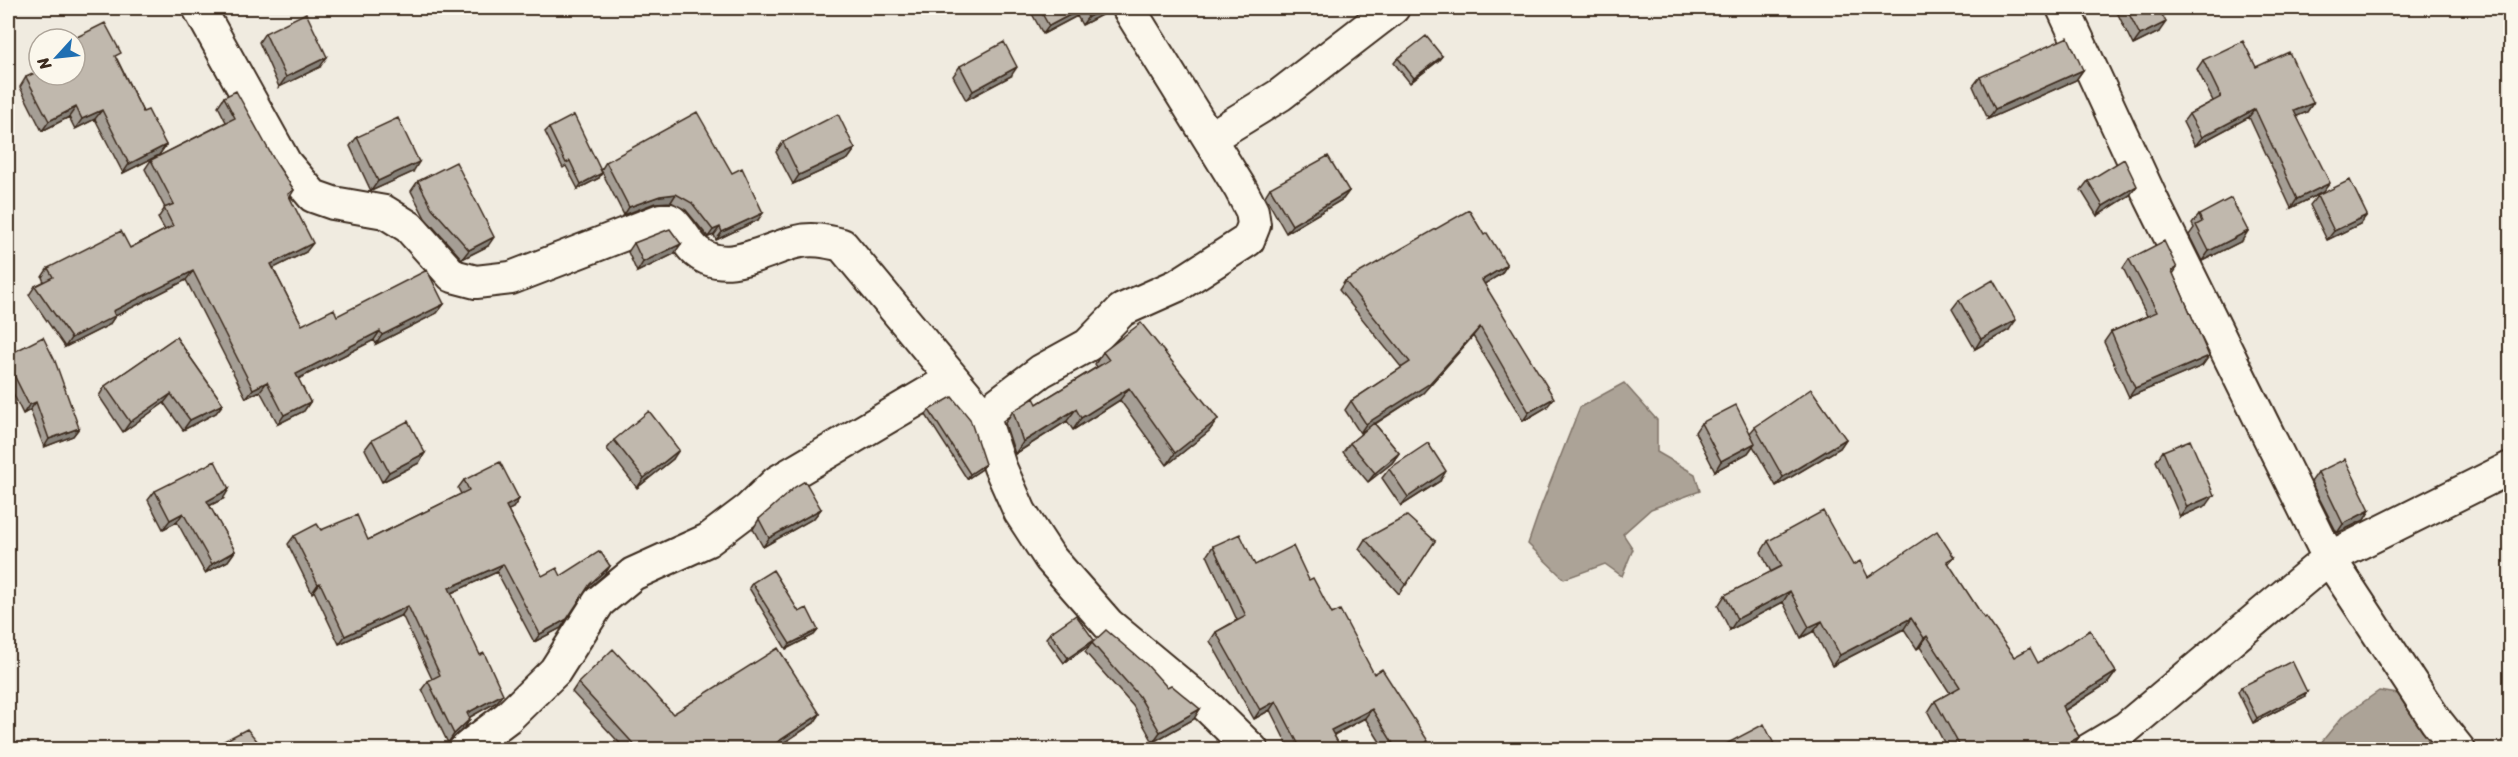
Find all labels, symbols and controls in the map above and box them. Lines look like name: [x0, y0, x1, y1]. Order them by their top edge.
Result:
north arrow: [27, 27, 87, 87]
text: N: [28, 51, 60, 76]

